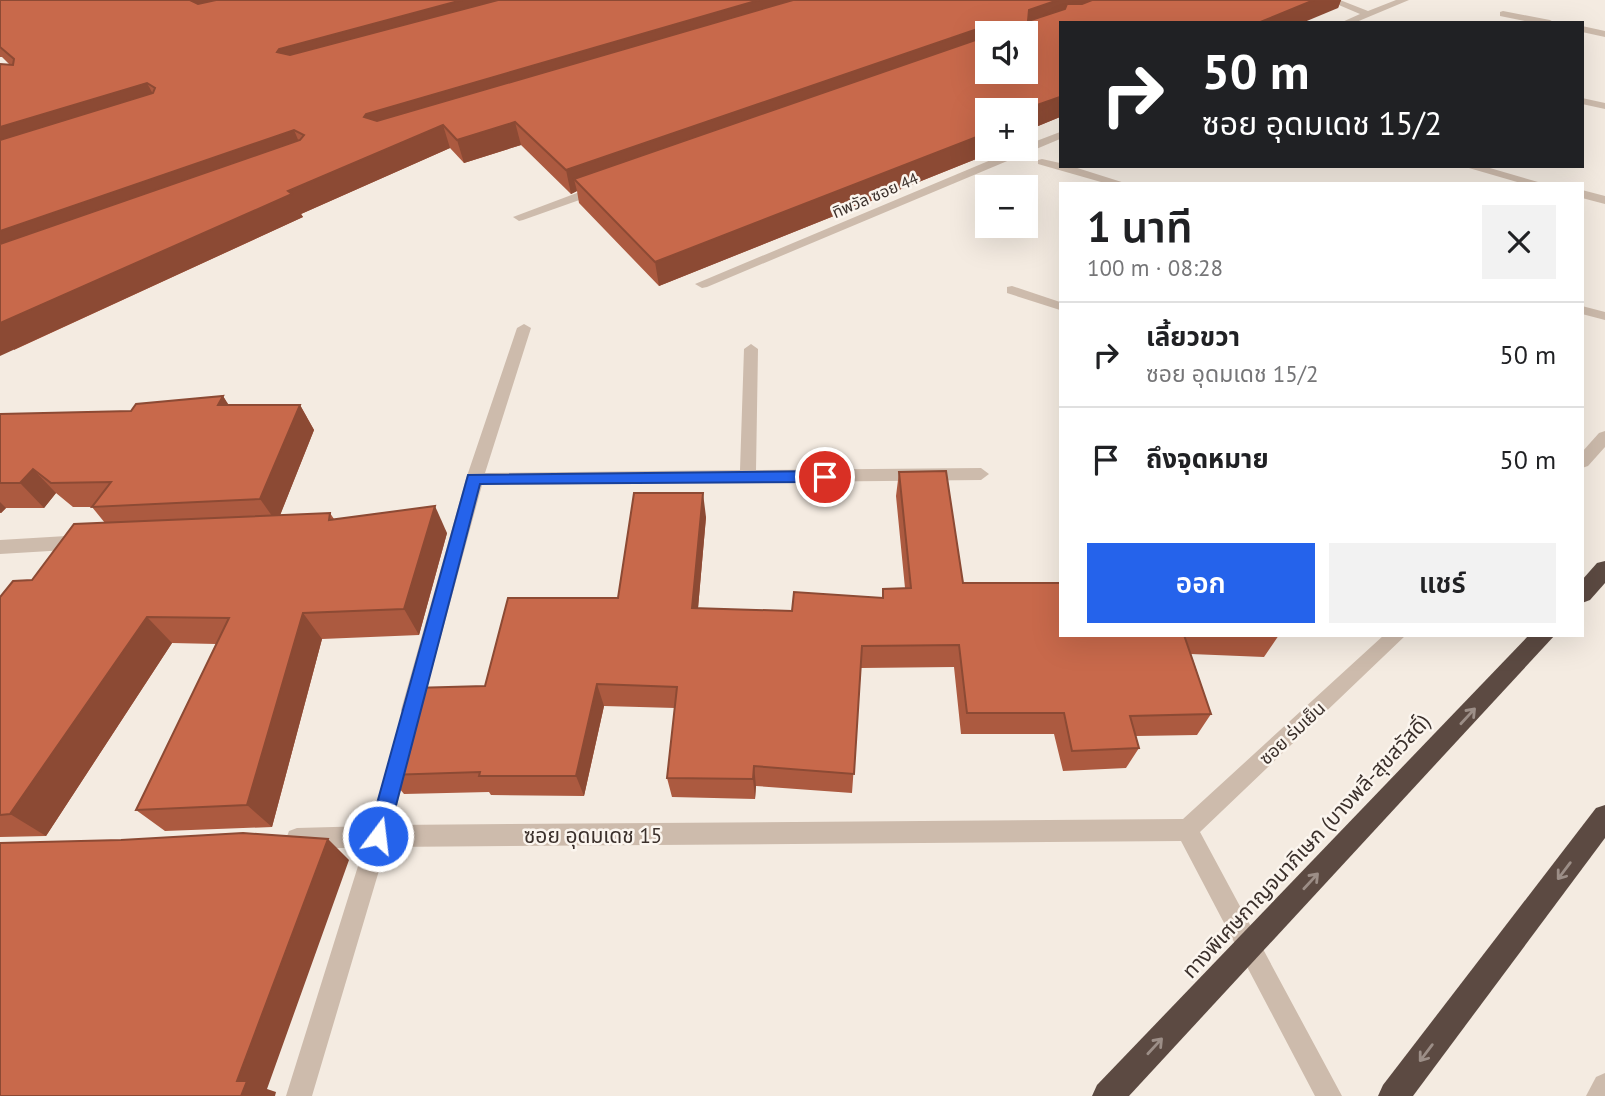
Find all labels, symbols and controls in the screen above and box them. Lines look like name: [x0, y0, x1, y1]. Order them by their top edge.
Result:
map controls: [975, 21, 1038, 238]
button: sound: [975, 21, 1038, 84]
text: 50 m: [1202, 39, 1309, 103]
icon: right: [1087, 49, 1178, 140]
button: +: [975, 98, 1038, 161]
text: ซอย อุดมเดช 15/2: [1202, 102, 1442, 144]
street label: ทิพวัล ซอย 44: [829, 168, 921, 222]
button: −: [975, 175, 1038, 238]
text: 1 นาที: [1087, 199, 1192, 254]
button: close: [1482, 205, 1556, 279]
text: 100 m · 08:28: [1087, 253, 1223, 282]
text: เลี้ยวขวา: [1146, 320, 1240, 353]
icon: right: [1087, 336, 1125, 374]
text: 50 m: [1500, 338, 1556, 371]
text: ซอย อุดมเดช 15/2: [1146, 359, 1319, 388]
icon: arrive: [1087, 441, 1125, 479]
text: ถึงจุดหมาย: [1146, 442, 1269, 475]
text: 50 m: [1500, 443, 1556, 476]
pin: [795, 447, 855, 507]
icon: arrive: [806, 458, 844, 496]
button: ออก: [1087, 543, 1315, 623]
button: แชร์: [1329, 543, 1556, 623]
street label: ซอย ร่มเย็น: [1254, 697, 1330, 769]
street label: ทางพิเศษกาญจนาภิเษก (บางพลี-สุขสวัสดิ์): [1176, 708, 1436, 984]
one-way arrow: [1459, 708, 1476, 725]
position arrow: [341, 799, 415, 873]
street label: ซอย อุดมเดช 15: [524, 822, 662, 849]
one-way arrow: [1556, 862, 1571, 880]
one-way arrow: [1303, 873, 1320, 890]
one-way arrow: [1147, 1037, 1163, 1055]
one-way arrow: [1419, 1043, 1434, 1062]

